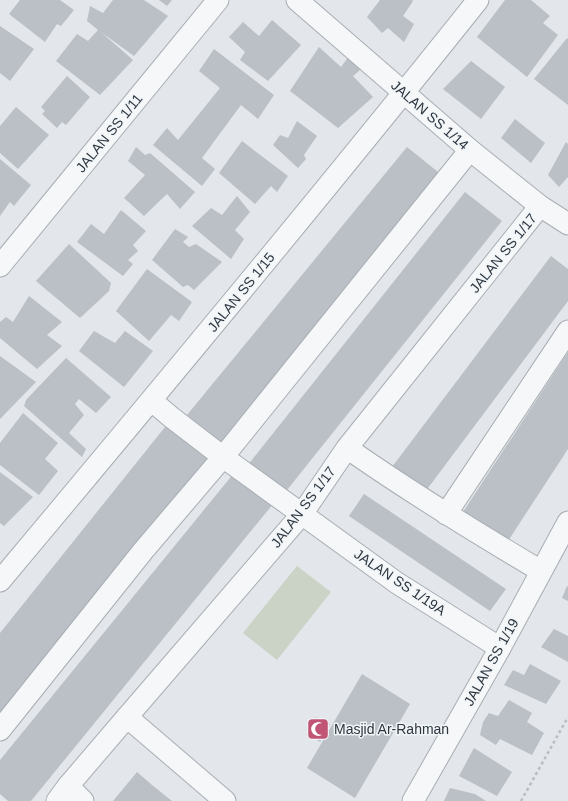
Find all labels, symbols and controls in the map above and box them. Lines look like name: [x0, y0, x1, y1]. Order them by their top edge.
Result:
street label: JALAN SS 1/14: [388, 77, 472, 153]
street label: JALAN SS 1/11: [72, 90, 146, 175]
street label: JALAN SS 1/17: [466, 210, 540, 296]
street label: JALAN SS 1/15: [204, 249, 278, 335]
street label: JALAN SS 1/17: [267, 463, 339, 551]
street label: JALAN SS 1/19A: [351, 546, 449, 619]
street label: JALAN SS 1/19: [460, 615, 522, 708]
mosque icon: Masjid Ar-Rahman: [305, 716, 331, 742]
place label: Masjid Ar-Rahman: [334, 721, 449, 737]

